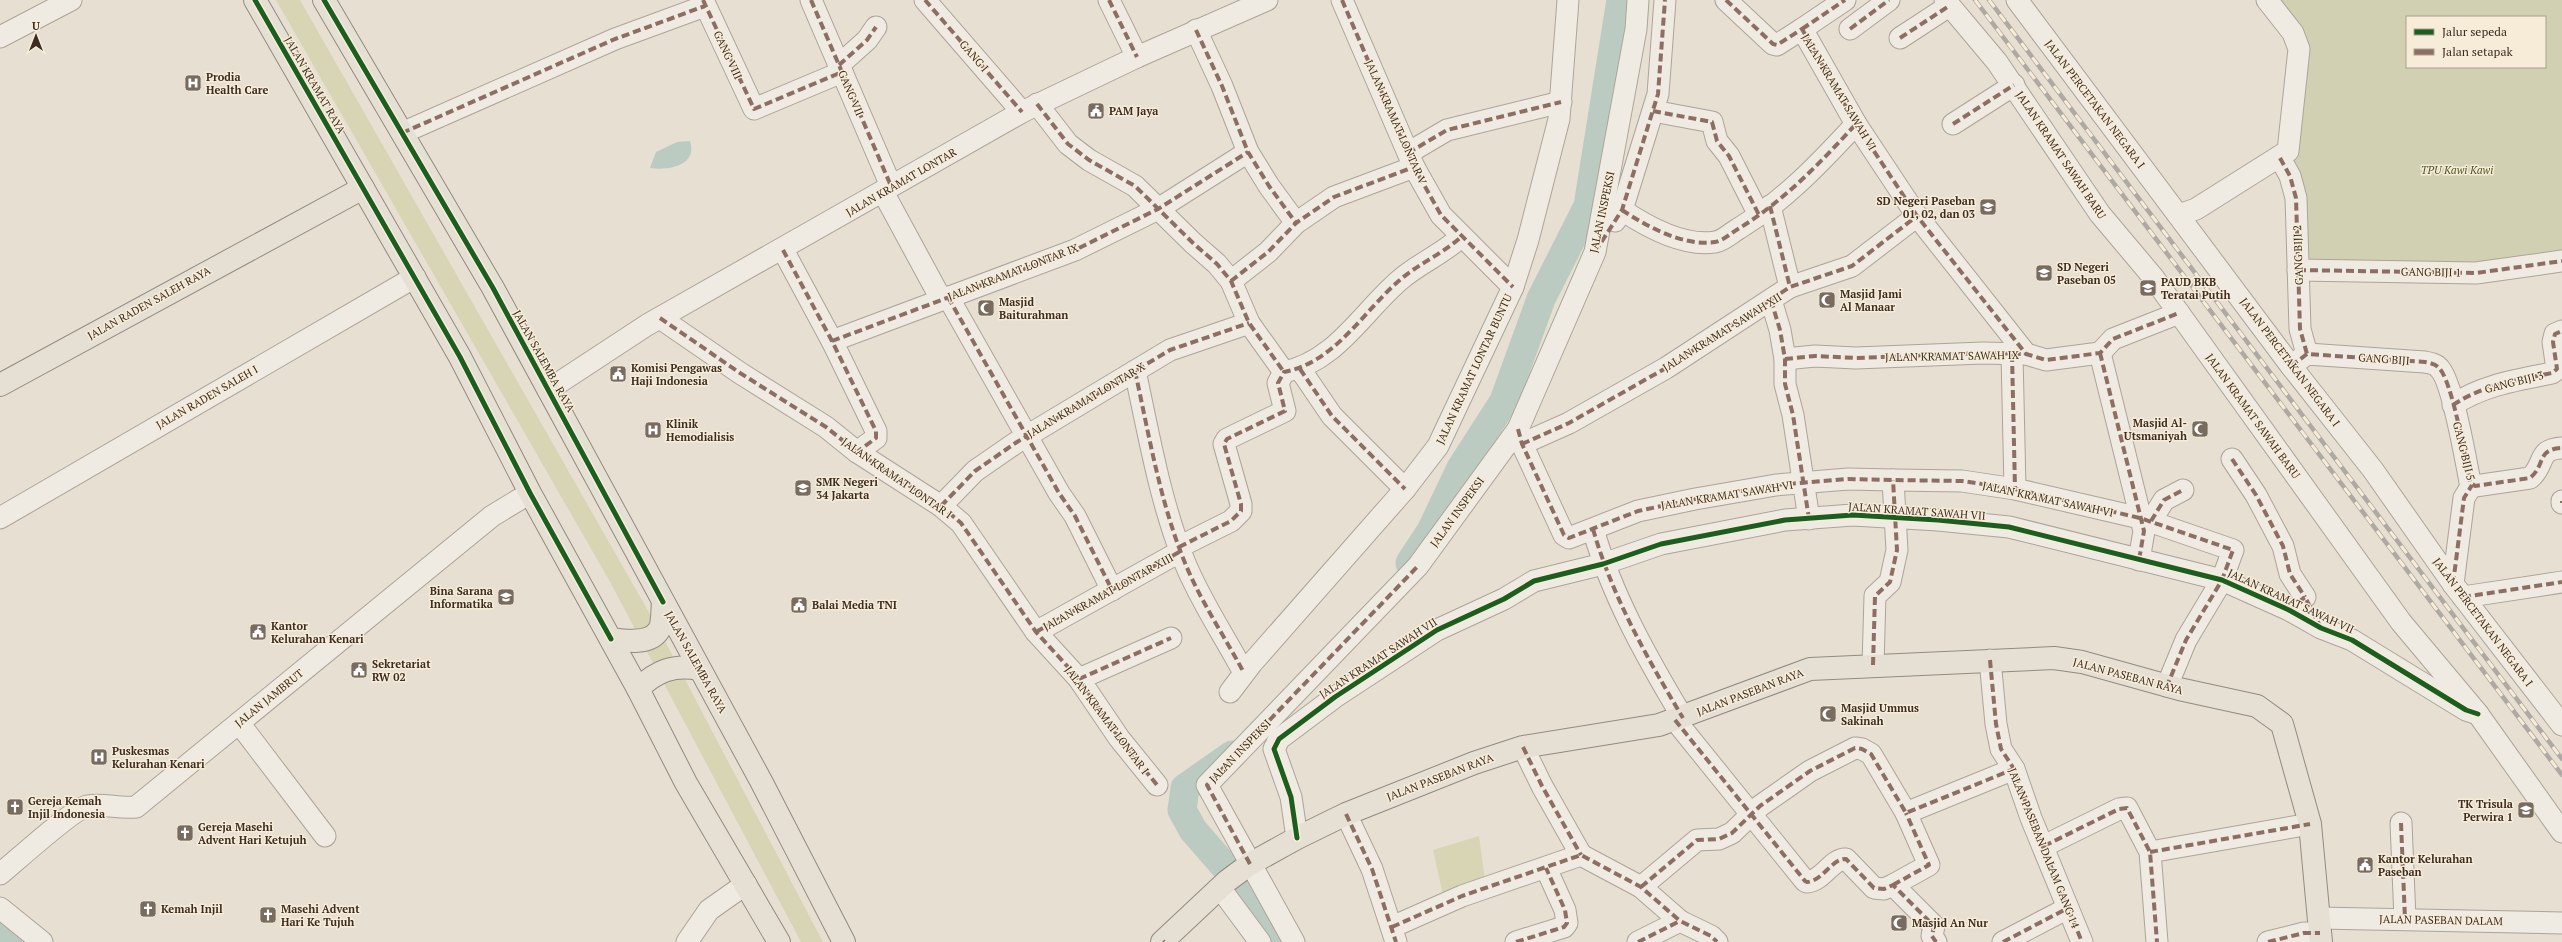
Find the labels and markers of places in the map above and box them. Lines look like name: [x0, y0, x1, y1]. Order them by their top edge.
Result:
place label: Prodia Health Care: [206, 70, 269, 97]
hospital icon: Prodia Health Care: [183, 73, 203, 93]
public building icon: PAM Jaya: [1086, 101, 1106, 121]
place label: PAM Jaya: [1109, 104, 1158, 118]
place label: SD Negeri Paseban 01, 02, dan 03: [1876, 194, 1975, 221]
school or university icon: SD Negeri Paseban 01, 02, dan 03: [1978, 197, 1998, 217]
place label: SD Negeri Paseban 05: [2057, 260, 2116, 287]
school or university icon: SD Negeri Paseban 05: [2034, 263, 2054, 283]
place label: PAUD BKB Teratai Putih: [2161, 275, 2231, 302]
school or university icon: PAUD BKB Teratai Putih: [2138, 278, 2158, 298]
place label: Masjid Jami Al Manaar: [1840, 287, 1902, 314]
mosque icon: Masjid Jami Al Manaar: [1817, 290, 1837, 310]
place label: Masjid Baiturahman: [999, 295, 1068, 322]
mosque icon: Masjid Baiturahman: [976, 298, 996, 318]
place label: Komisi Pengawas Haji Indonesia: [631, 361, 722, 388]
public building icon: Komisi Pengawas Haji Indonesia: [608, 364, 628, 384]
place label: Masjid Al- Utsmaniyah: [2124, 416, 2187, 443]
place label: Klinik Hemodialisis: [666, 417, 734, 444]
mosque icon: Masjid Al- Utsmaniyah: [2190, 419, 2210, 439]
hospital icon: Klinik Hemodialisis: [643, 420, 663, 440]
place label: SMK Negeri 34 Jakarta: [816, 475, 878, 502]
school or university icon: SMK Negeri 34 Jakarta: [793, 478, 813, 498]
place label: Bina Sarana Informatika: [430, 584, 493, 611]
school or university icon: Bina Sarana Informatika: [496, 587, 516, 607]
public building icon: Balai Media TNI: [789, 595, 809, 615]
place label: Balai Media TNI: [812, 598, 897, 612]
place label: Kantor Kelurahan Kenari: [271, 619, 364, 646]
public building icon: Kantor Kelurahan Kenari: [248, 622, 268, 642]
place label: Sekretariat RW 02: [372, 657, 431, 684]
public building icon: Sekretariat RW 02: [349, 660, 369, 680]
place label: Masjid Ummus Sakinah: [1841, 701, 1919, 728]
mosque icon: Masjid Ummus Sakinah: [1818, 704, 1838, 724]
place label: Puskesmas Kelurahan Kenari: [112, 744, 205, 771]
hospital icon: Puskesmas Kelurahan Kenari: [89, 747, 109, 767]
place label: Gereja Kemah Injil Indonesia: [28, 794, 105, 821]
church icon: Gereja Kemah Injil Indonesia: [5, 797, 25, 817]
place label: TK Trisula Perwira 1: [2458, 797, 2513, 824]
school or university icon: TK Trisula Perwira 1: [2516, 800, 2536, 820]
place label: Gereja Masehi Advent Hari Ketujuh: [198, 820, 307, 847]
church icon: Gereja Masehi Advent Hari Ketujuh: [175, 823, 195, 843]
place label: Kantor Kelurahan Paseban: [2378, 852, 2473, 879]
public building icon: Kantor Kelurahan Paseban: [2355, 855, 2375, 875]
church icon: Kemah Injil: [138, 899, 158, 919]
place label: Kemah Injil: [161, 902, 223, 916]
place label: Masehi Advent Hari Ke Tujuh: [281, 902, 360, 929]
church icon: Masehi Advent Hari Ke Tujuh: [258, 905, 278, 925]
mosque icon: Masjid An Nur: [1889, 913, 1909, 933]
place label: Masjid An Nur: [1912, 916, 1988, 930]

